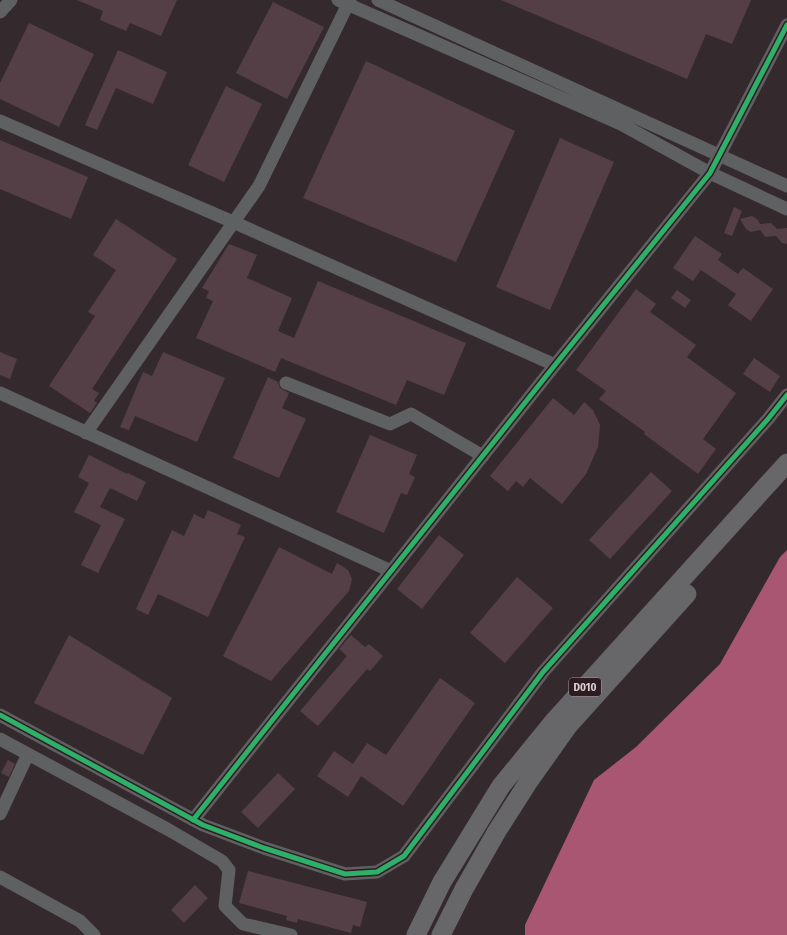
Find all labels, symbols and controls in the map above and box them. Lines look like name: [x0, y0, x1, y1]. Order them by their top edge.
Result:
road number: D010: [569, 678, 601, 696]

